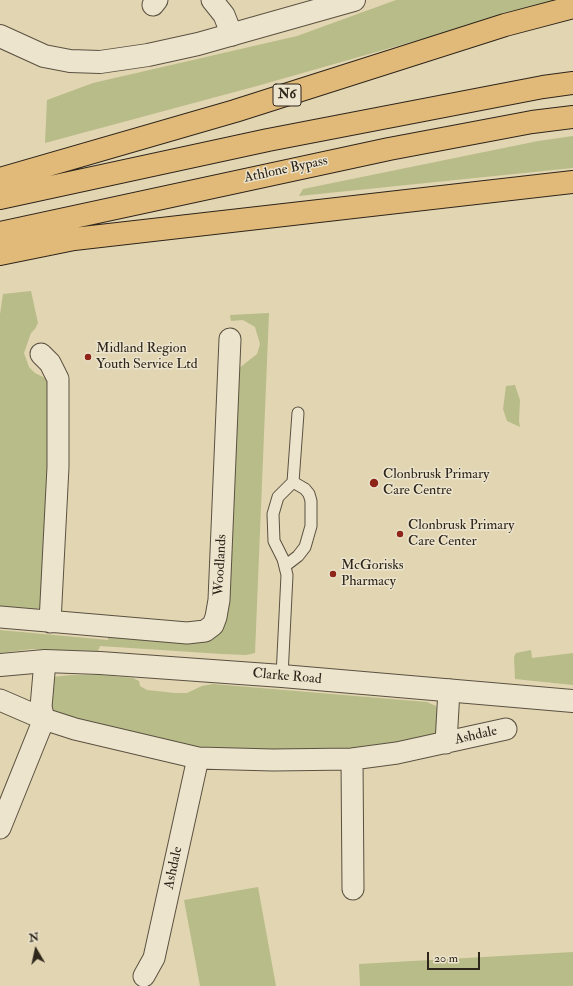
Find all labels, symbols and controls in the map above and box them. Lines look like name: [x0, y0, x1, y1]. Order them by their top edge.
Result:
road number: N6: [273, 84, 301, 106]
street label: Athlone Bypass: [243, 153, 329, 187]
place label: Midland Region Youth Service Ltd: [96, 341, 198, 374]
marker: Midland Region Youth Service Ltd: [83, 352, 93, 362]
place label: Clonbrusk Primary Care Centre: [383, 467, 489, 500]
marker: Clonbrusk Primary Care Centre: [368, 477, 380, 489]
place label: Clonbrusk Primary Care Center: [408, 518, 514, 550]
marker: Clonbrusk Primary Care Center: [395, 529, 405, 539]
street label: Woodlands: [211, 534, 231, 596]
place label: McGorisks Pharmacy: [341, 558, 404, 590]
marker: McGorisks Pharmacy: [328, 569, 338, 579]
street label: Clarke Road: [252, 666, 322, 688]
street label: Ashdale: [453, 723, 499, 749]
street label: Ashdale: [161, 845, 187, 891]
north arrow: [16, 930, 56, 970]
text: N: [28, 930, 40, 945]
scale bar: [429, 944, 482, 970]
text: 20 m: [434, 951, 458, 966]

